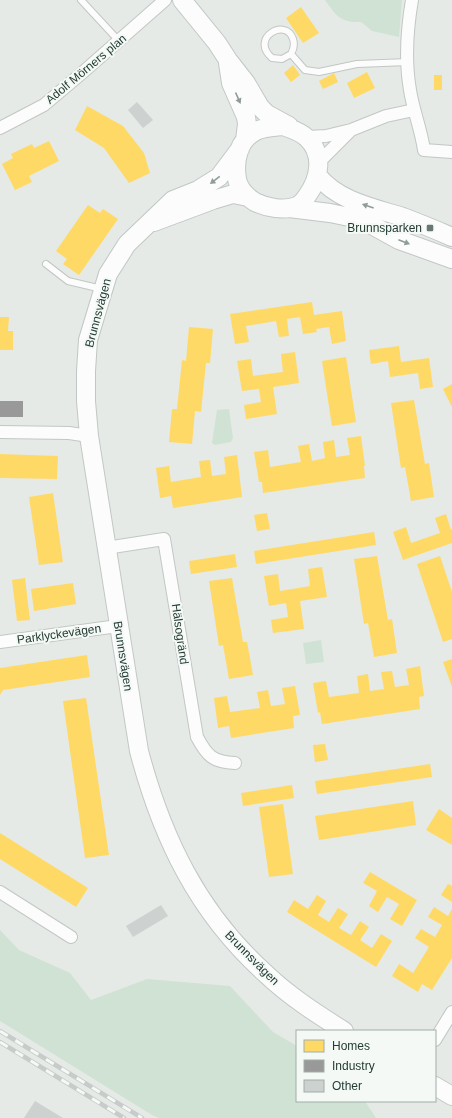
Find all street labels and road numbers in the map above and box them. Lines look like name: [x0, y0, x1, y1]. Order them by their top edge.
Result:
street label: Adolf Mörners plan: [43, 31, 129, 107]
street label: Brunnsvägen: [82, 277, 114, 349]
street label: Hälsogränd: [169, 603, 191, 665]
street label: Brunnsvägen: [111, 620, 135, 692]
street label: Parklyckevägen: [16, 621, 102, 647]
street label: Brunnsvägen: [222, 928, 282, 988]

